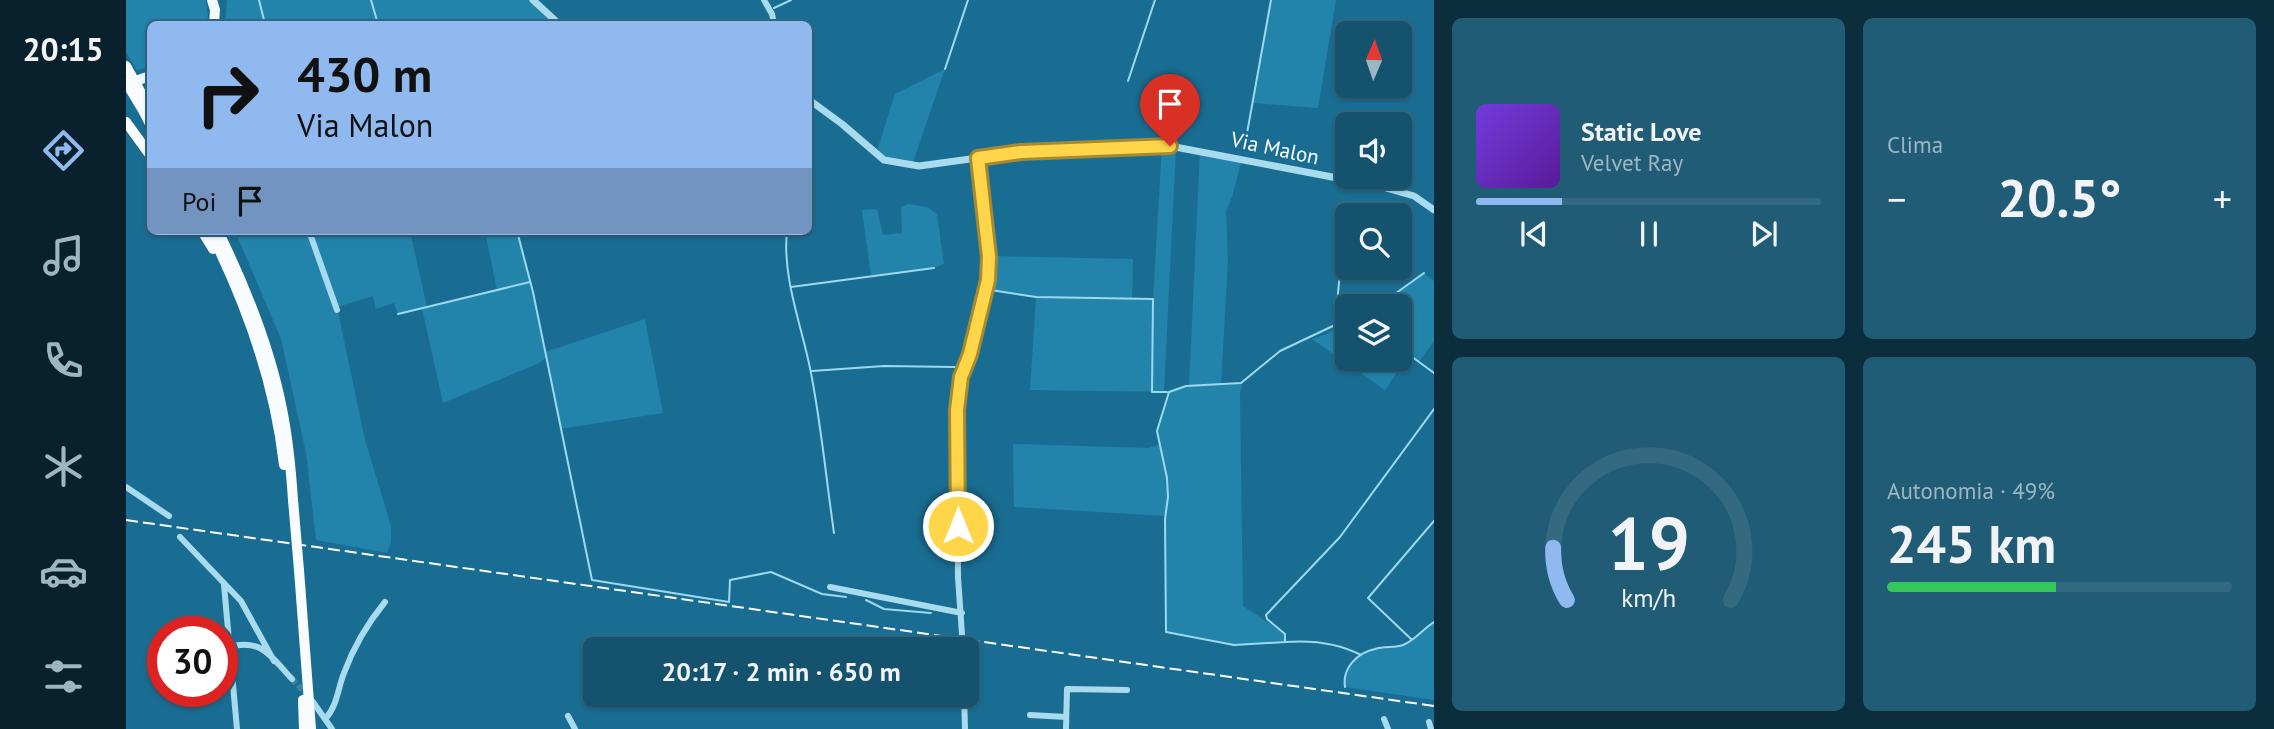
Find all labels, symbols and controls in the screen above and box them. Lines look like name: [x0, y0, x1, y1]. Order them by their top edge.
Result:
north arrow: [1335, 21, 1412, 98]
map controls: [1335, 21, 1412, 371]
text: 20:15: [22, 28, 104, 70]
text: 430 m: [297, 42, 432, 106]
icon: right: [182, 49, 273, 140]
pin: [1140, 74, 1200, 146]
icon: arrive: [1151, 85, 1189, 123]
text: Via Malon: [297, 104, 433, 146]
button: sound: [1335, 112, 1412, 189]
text: Static Love: [1581, 115, 1702, 148]
street label: Via Malon: [1227, 125, 1322, 171]
icon: directions: [39, 126, 88, 175]
text: Clima: [1887, 130, 1943, 159]
text: Velvet Ray: [1581, 148, 1683, 177]
text: 20.5°: [1998, 164, 2121, 231]
text: −: [1887, 174, 1906, 223]
text: +: [2213, 174, 2232, 223]
icon: arrive: [231, 182, 269, 220]
text: Poi: [182, 185, 217, 218]
button: search: [1335, 203, 1412, 280]
icon: previous: [1515, 215, 1553, 253]
icon: pause: [1630, 215, 1668, 253]
icon: next: [1745, 215, 1783, 253]
icon: music: [39, 231, 88, 280]
button: layers: [1335, 294, 1412, 371]
icon: phone: [39, 336, 88, 385]
icon: climate: [39, 442, 88, 491]
text: Autonomia · 49%: [1887, 476, 2055, 505]
position arrow: [921, 489, 995, 563]
text: 19: [1607, 496, 1690, 590]
text: 245 km: [1887, 510, 2056, 577]
icon: car: [39, 547, 88, 596]
text: km/h: [1621, 582, 1676, 614]
speed limit sign: 30: [147, 616, 238, 707]
icon: filters: [39, 652, 88, 701]
text: 20:17 · 2 min · 650 m: [661, 655, 901, 688]

